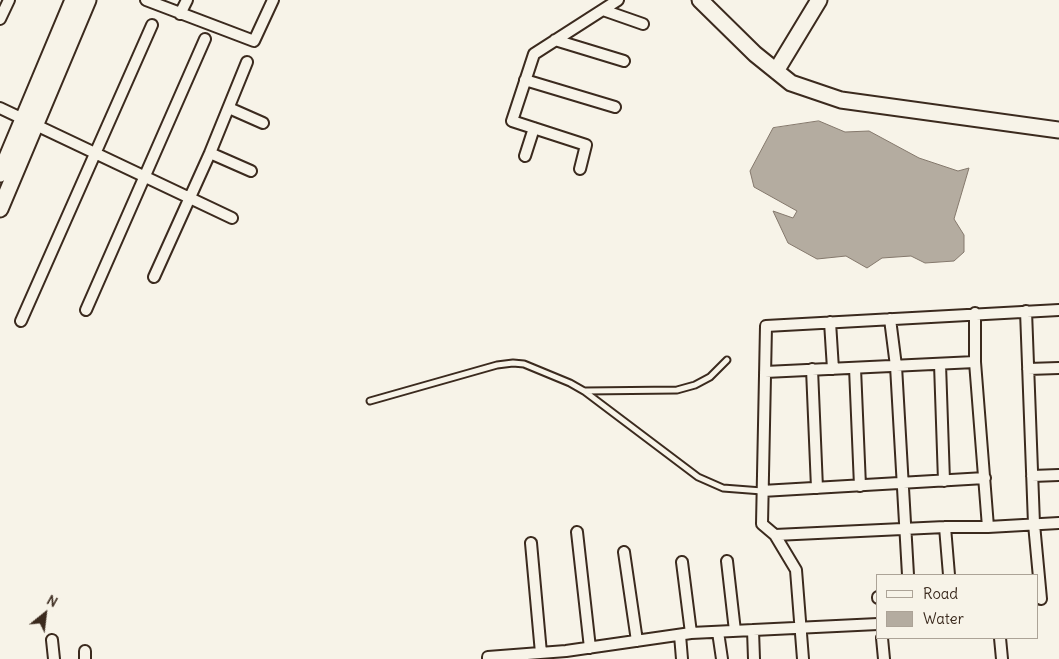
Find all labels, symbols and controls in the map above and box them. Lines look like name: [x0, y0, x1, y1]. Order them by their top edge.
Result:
legend: [876, 574, 1039, 639]
text: Road: [923, 584, 958, 603]
north arrow: [20, 589, 70, 639]
text: N: [44, 591, 61, 611]
text: Water: [923, 609, 964, 628]

